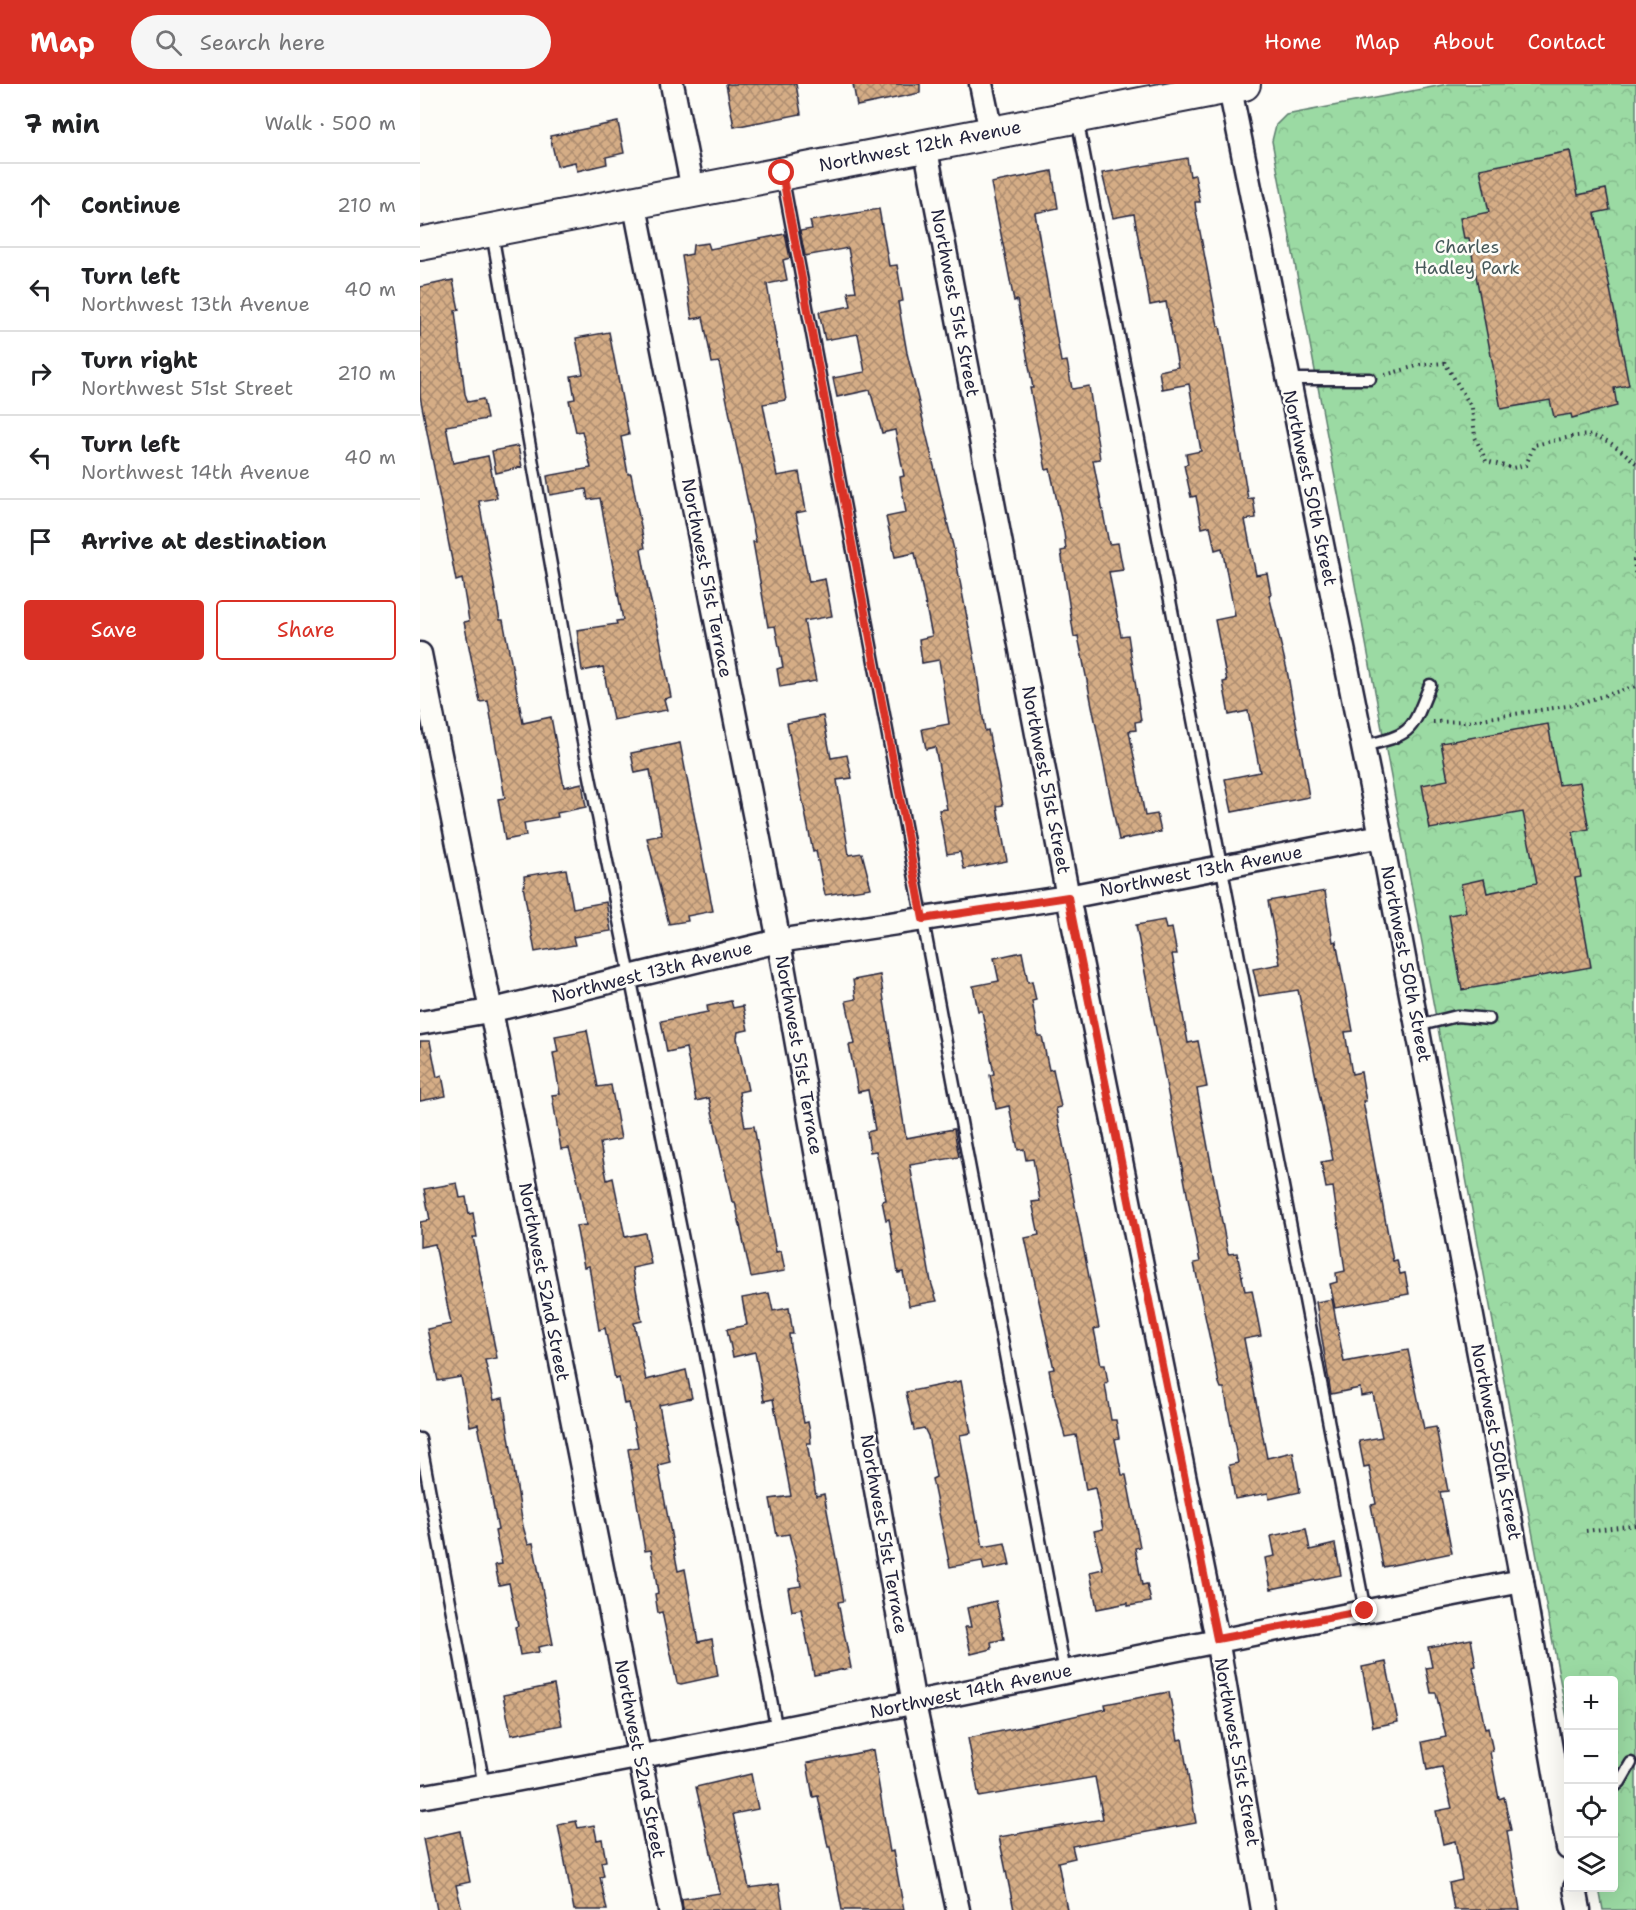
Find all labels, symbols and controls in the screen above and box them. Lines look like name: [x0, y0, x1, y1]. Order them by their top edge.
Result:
search box: [131, 15, 551, 69]
text: Map: [30, 23, 95, 61]
icon: search: [152, 26, 185, 59]
text: Search here: [200, 28, 325, 57]
text: Home: [1264, 28, 1322, 56]
text: Map: [1355, 28, 1400, 56]
text: About: [1433, 28, 1494, 56]
text: Contact: [1527, 28, 1606, 56]
text: 7 min: [24, 106, 100, 141]
text: Walk · 500 m: [264, 110, 396, 136]
street label: Northwest 12th Avenue: [817, 115, 1023, 177]
route start: [768, 159, 794, 185]
icon: ahead: [24, 189, 57, 222]
text: Continue: [81, 191, 181, 220]
text: 210 m: [337, 192, 396, 218]
street label: Northwest 51st Street: [925, 207, 985, 399]
park label: Charles Hadley Park: [1414, 235, 1520, 280]
text: Turn left: [81, 262, 180, 291]
icon: left: [24, 273, 57, 306]
text: 40 m: [344, 276, 396, 302]
text: Northwest 13th Avenue: [81, 291, 310, 317]
text: Turn right: [81, 346, 198, 375]
icon: right: [24, 357, 57, 390]
text: 210 m: [337, 360, 396, 386]
text: Northwest 51st Street: [81, 375, 293, 401]
street label: Northwest 50th Street: [1277, 388, 1343, 588]
text: Turn left: [81, 430, 180, 459]
icon: left: [24, 441, 57, 474]
text: 40 m: [344, 444, 396, 470]
text: Northwest 14th Avenue: [81, 459, 310, 485]
street label: Northwest 51st Terrace: [676, 476, 738, 680]
icon: arrive: [24, 525, 57, 558]
text: Arrive at destination: [81, 527, 327, 556]
button: Save: [24, 600, 204, 660]
button: Share: [216, 600, 396, 660]
street label: Northwest 51st Street: [1016, 684, 1076, 876]
street label: Northwest 13th Avenue: [1098, 840, 1304, 902]
street label: Northwest 50th Street: [1375, 864, 1437, 1065]
street label: Northwest 13th Avenue: [549, 935, 755, 1009]
street label: Northwest 51st Terrace: [770, 953, 828, 1157]
street label: Northwest 52nd Street: [513, 1181, 575, 1384]
street label: Northwest 50th Street: [1465, 1342, 1527, 1543]
street label: Northwest 51st Terrace: [855, 1432, 913, 1636]
route end: [1351, 1597, 1377, 1623]
street label: Northwest 51st Street: [1209, 1656, 1265, 1848]
street label: Northwest 52nd Street: [609, 1658, 671, 1861]
street label: Northwest 14th Avenue: [868, 1658, 1074, 1724]
map controls: [1564, 1676, 1618, 1892]
button: +: [1564, 1676, 1618, 1730]
button: −: [1564, 1730, 1618, 1784]
button: locate: [1564, 1784, 1618, 1838]
button: layers: [1564, 1838, 1618, 1892]

